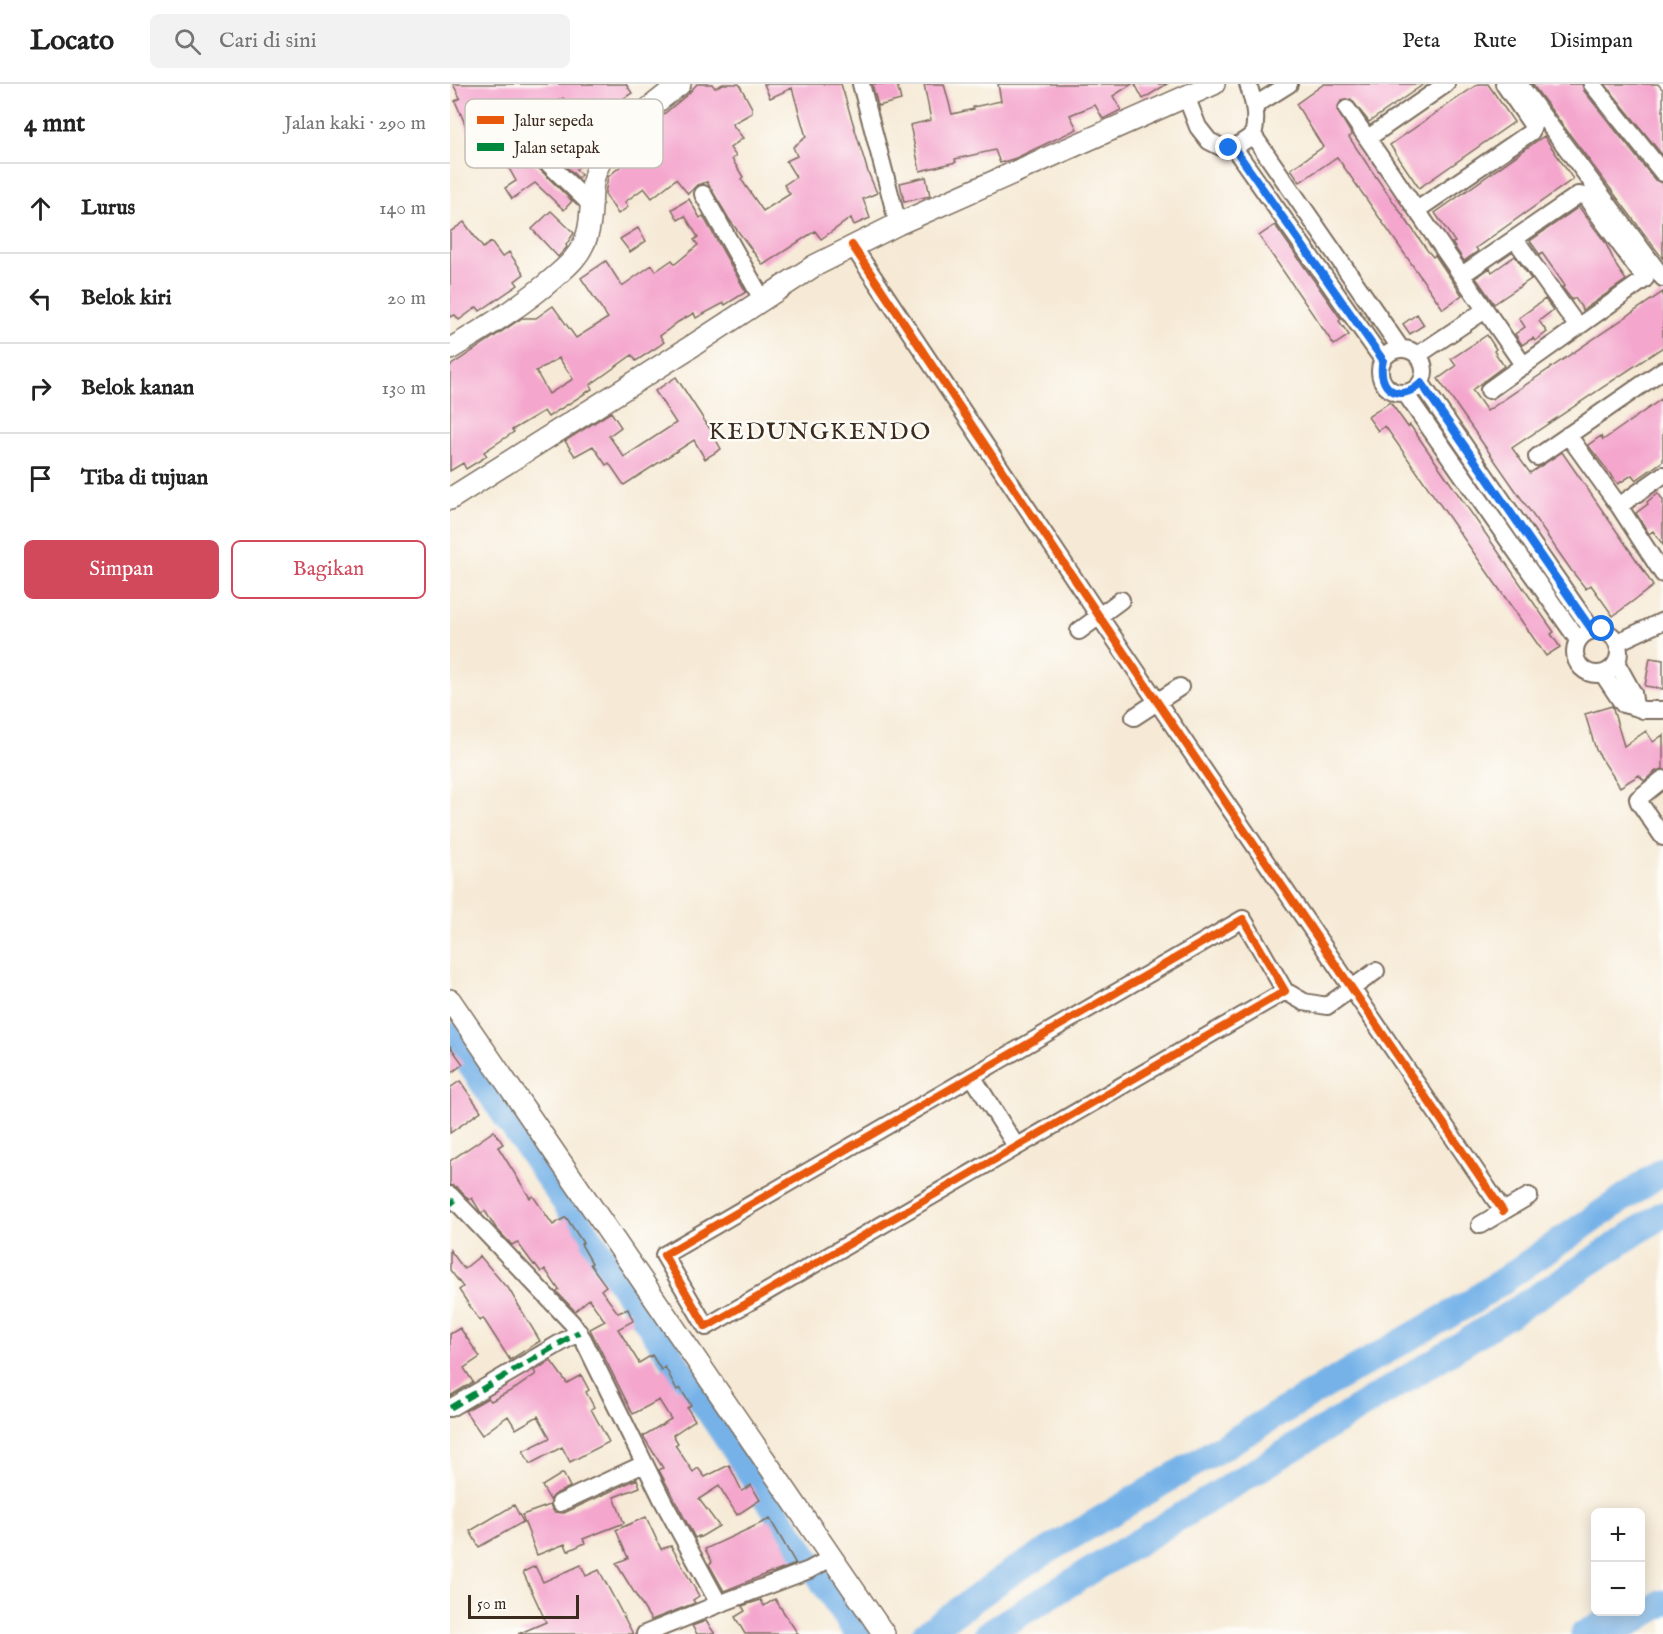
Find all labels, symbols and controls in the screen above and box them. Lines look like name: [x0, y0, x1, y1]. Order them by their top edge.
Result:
search box: [150, 14, 570, 68]
text: Locato: [30, 24, 114, 59]
icon: search: [171, 25, 204, 58]
text: Cari di sini: [219, 27, 317, 55]
text: Peta: [1402, 28, 1440, 55]
text: Rute: [1473, 28, 1517, 55]
text: Disimpan: [1550, 28, 1633, 55]
legend: [465, 99, 663, 168]
text: 4 mnt: [24, 107, 85, 140]
text: Jalan kaki · 290 m: [284, 111, 426, 136]
text: Jalur sepeda: [512, 112, 594, 132]
route end: [1215, 134, 1241, 160]
text: Jalan setapak: [512, 139, 600, 159]
icon: ahead: [24, 192, 57, 225]
text: Lurus: [81, 194, 135, 222]
text: 140 m: [379, 196, 426, 221]
icon: left: [24, 282, 57, 315]
text: Belok kiri: [81, 284, 172, 312]
text: 20 m: [387, 286, 426, 311]
icon: right: [24, 372, 57, 405]
text: Belok kanan: [81, 374, 194, 402]
text: 130 m: [381, 376, 426, 401]
district label: KEDUNGKENDO: [708, 417, 932, 448]
icon: arrive: [24, 462, 57, 495]
text: Tiba di tujuan: [81, 464, 208, 492]
button: Simpan: [24, 540, 219, 599]
button: Bagikan: [231, 540, 426, 599]
route start: [1588, 615, 1614, 641]
map controls: [1591, 1508, 1645, 1616]
button: +: [1591, 1508, 1645, 1562]
button: −: [1591, 1562, 1645, 1616]
scale bar: [468, 1592, 579, 1620]
text: 50 m: [477, 1595, 506, 1615]

